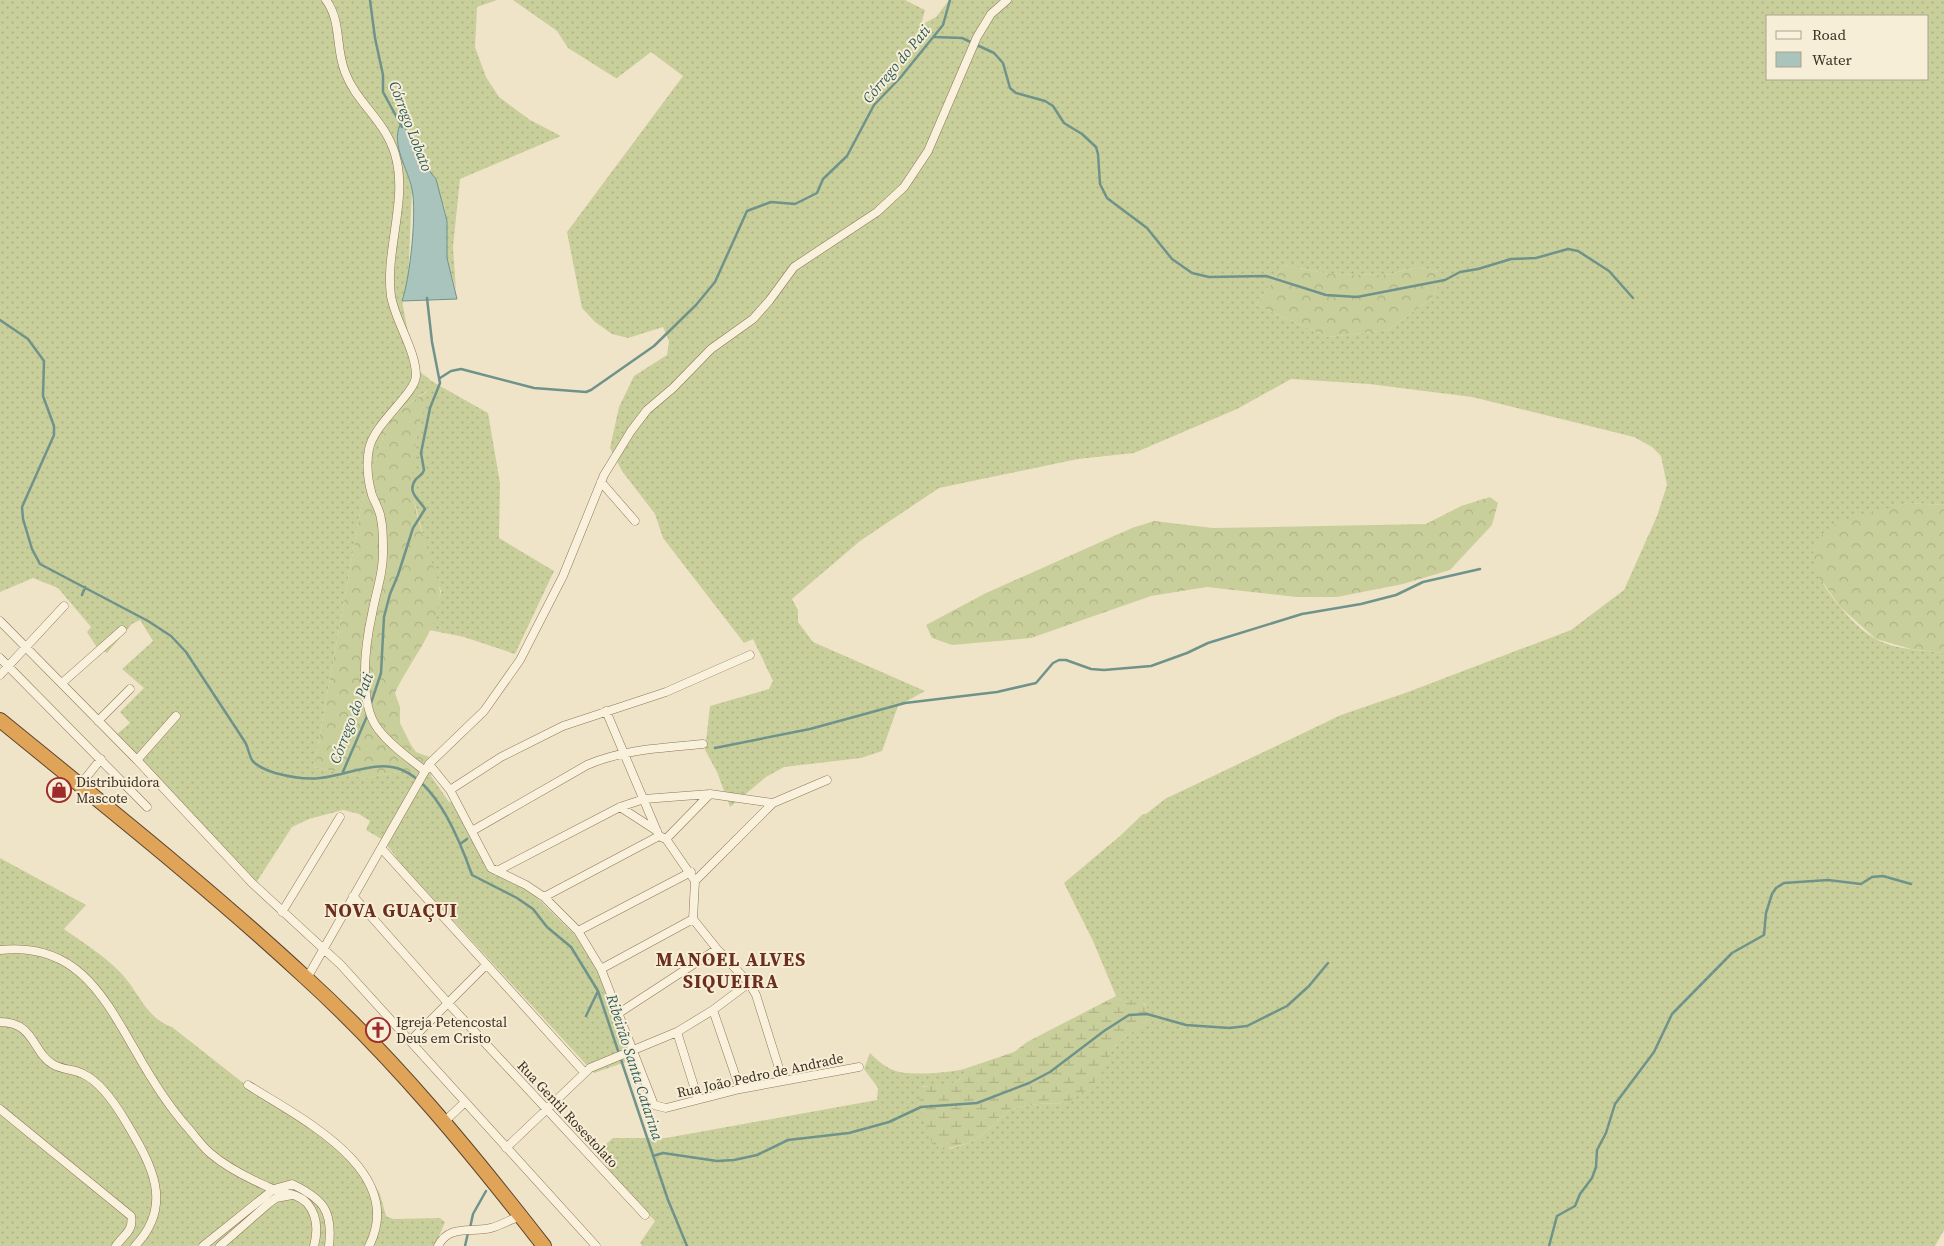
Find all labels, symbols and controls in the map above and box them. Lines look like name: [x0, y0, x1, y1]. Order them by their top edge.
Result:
legend: [1766, 15, 1929, 80]
water label: Córrego do Pati: [857, 20, 935, 108]
text: Road: [1812, 24, 1846, 45]
text: Water: [1812, 49, 1853, 70]
water label: Córrego Lobato: [384, 78, 438, 174]
water label: Córrego do Pati: [324, 669, 378, 767]
place label: Distribuidora Mascote: [76, 772, 160, 808]
shop icon: Distribuidora Mascote: [46, 777, 72, 803]
district label: NOVA GUAÇUI: [324, 897, 458, 923]
district label: MANOEL ALVES SIQUEIRA: [656, 946, 806, 994]
water label: Ribeirão Santa Catarina: [601, 990, 669, 1143]
place label: Igreja Petencostal Deus em Cristo: [396, 1012, 507, 1048]
church icon: Igreja Petencostal Deus em Cristo: [365, 1017, 391, 1043]
street label: Rua João Pedro de Andrade: [675, 1048, 845, 1102]
street label: Rua Gentil Rosestolato: [513, 1056, 623, 1172]

